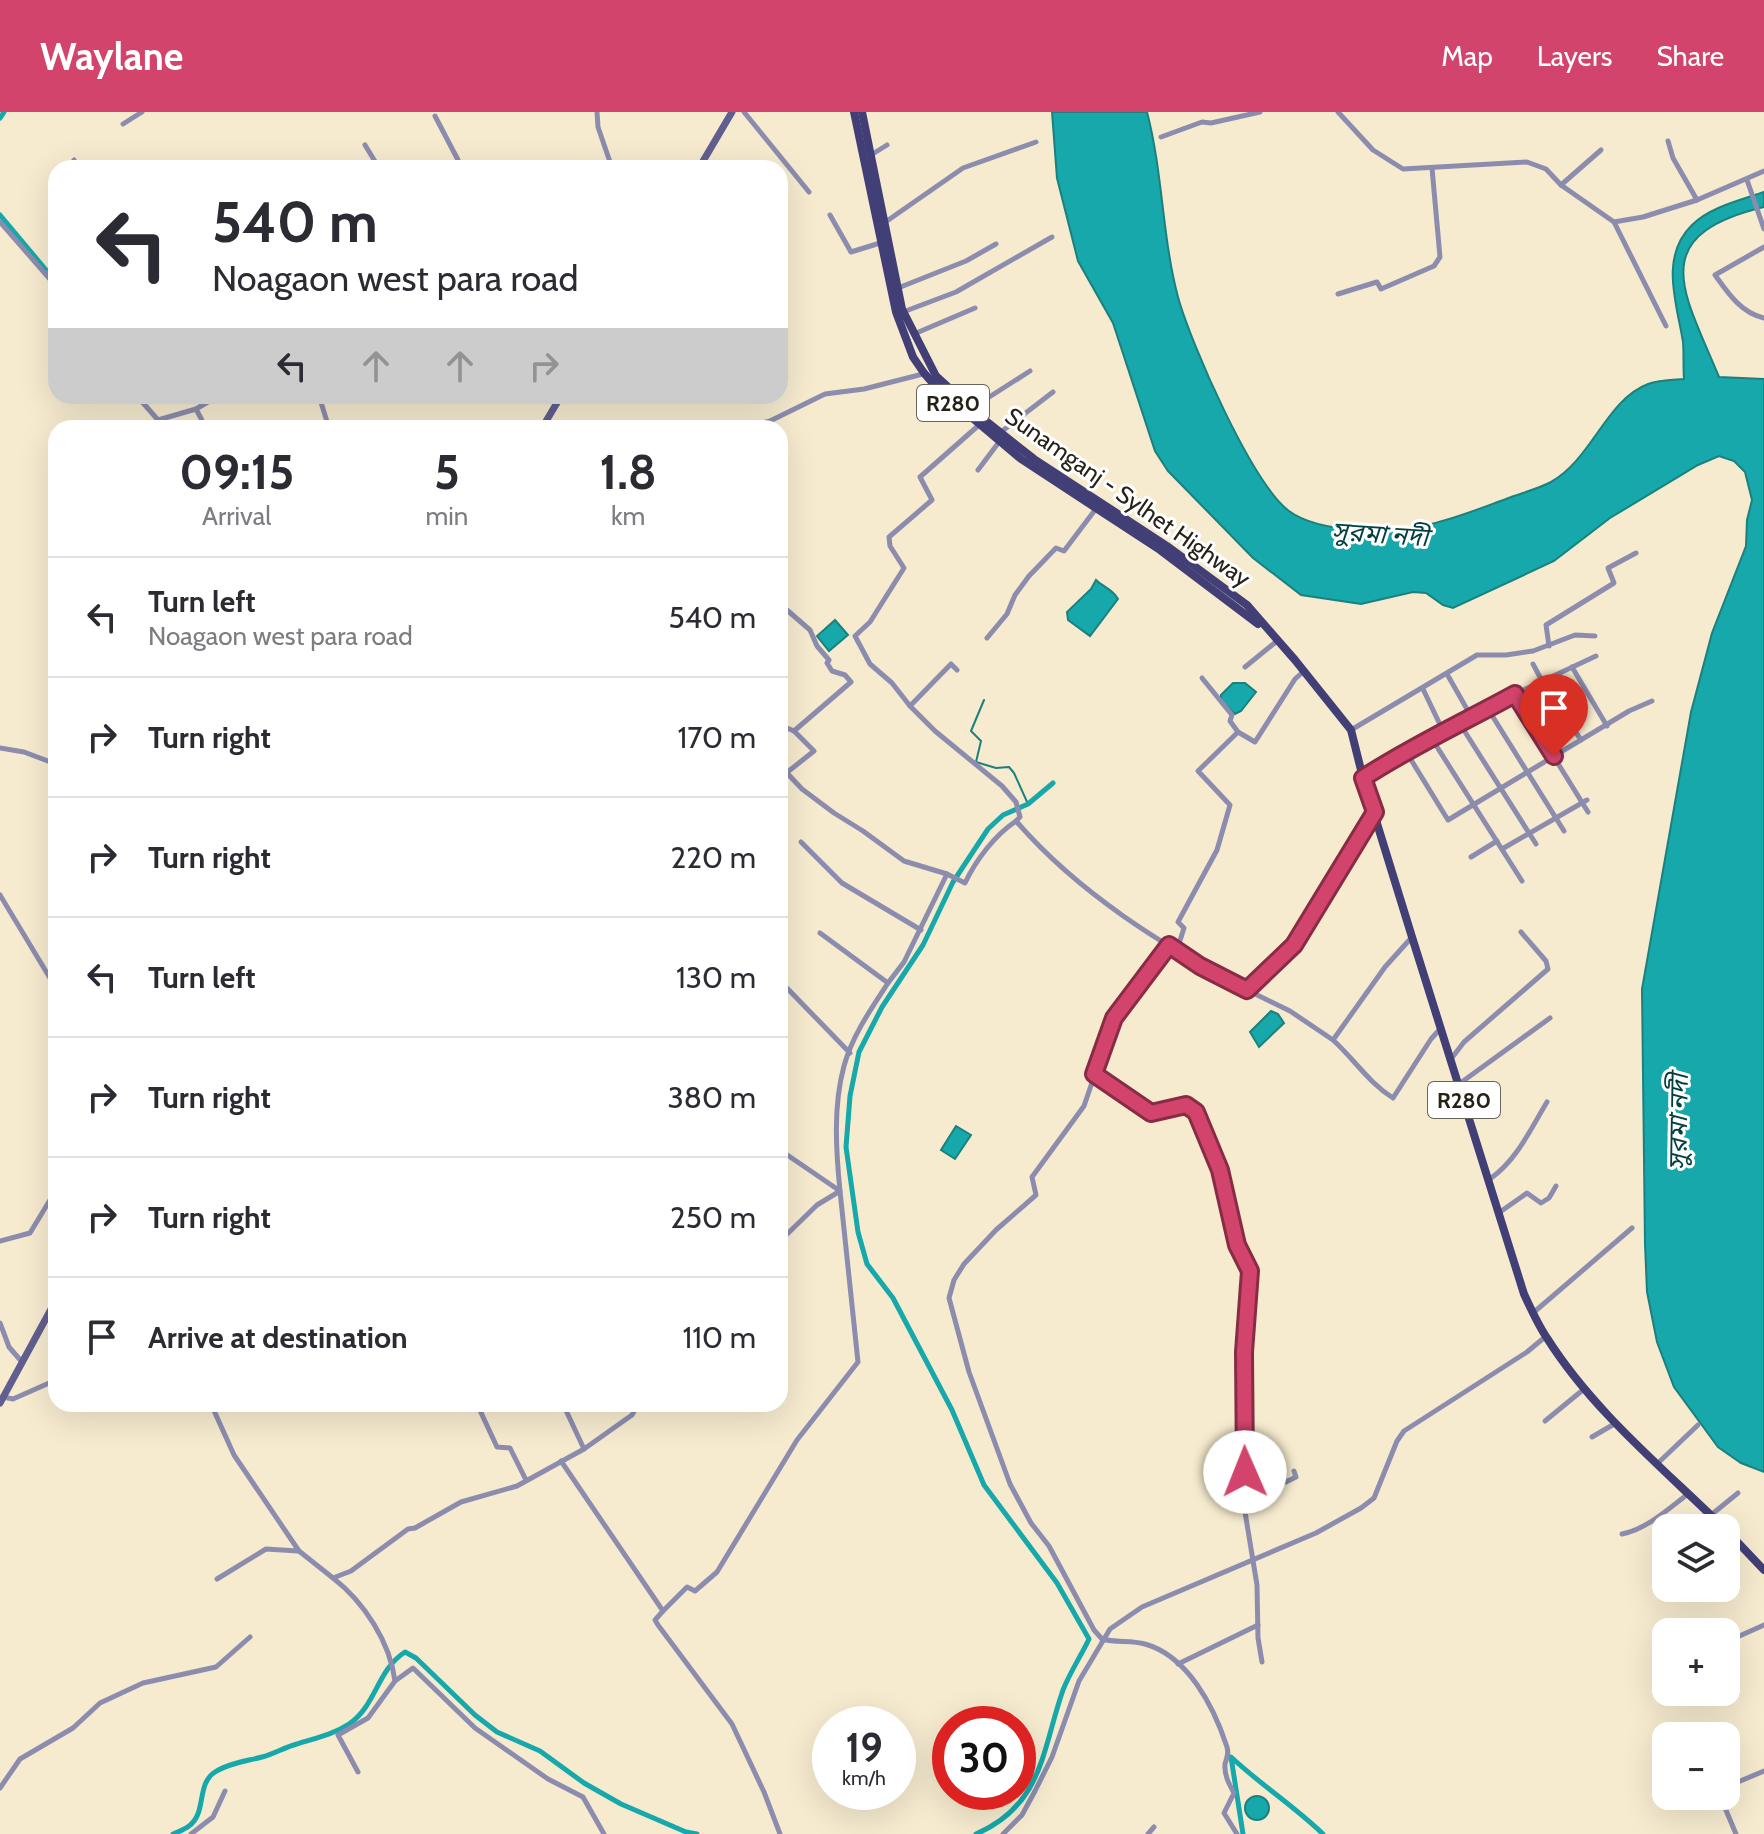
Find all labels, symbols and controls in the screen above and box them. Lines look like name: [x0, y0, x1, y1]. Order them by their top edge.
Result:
text: Waylane: [40, 33, 183, 80]
text: Map: [1441, 39, 1493, 73]
text: Layers: [1537, 39, 1612, 73]
text: Share: [1656, 39, 1724, 73]
text: 540 m: [212, 188, 378, 256]
icon: left: [80, 192, 184, 296]
text: Noagaon west para road: [212, 256, 578, 300]
icon: left: [270, 344, 314, 388]
icon: ahead: [354, 344, 398, 388]
icon: ahead: [438, 344, 482, 388]
icon: right: [522, 344, 566, 388]
road number: R280: [917, 385, 989, 421]
street label: Sunamganj - Sylhet Highway: [1000, 401, 1256, 593]
text: 09:15: [179, 443, 294, 501]
text: 5: [434, 443, 460, 501]
text: 1.8: [599, 443, 657, 501]
text: Arrival: [202, 500, 271, 532]
text: min: [425, 500, 468, 532]
text: km: [611, 500, 645, 532]
water label: সুরমা নদী: [1331, 515, 1434, 554]
text: Turn left: [148, 583, 256, 620]
icon: left: [80, 595, 124, 639]
text: 540 m: [668, 599, 756, 636]
text: Noagaon west para road: [148, 620, 413, 652]
pin: [1520, 674, 1588, 756]
icon: arrive: [1532, 686, 1576, 730]
icon: right: [80, 715, 124, 759]
text: Turn right: [148, 719, 271, 756]
text: 170 m: [677, 719, 756, 756]
icon: right: [80, 835, 124, 879]
text: Turn right: [148, 839, 271, 876]
text: 220 m: [671, 839, 756, 876]
icon: left: [80, 955, 124, 999]
text: Turn left: [148, 959, 256, 996]
text: 130 m: [676, 959, 756, 996]
water label: সুরমা নদী: [1661, 1068, 1695, 1171]
icon: right: [80, 1075, 124, 1119]
text: Turn right: [148, 1079, 271, 1116]
text: 380 m: [668, 1079, 756, 1116]
road number: R280: [1428, 1082, 1500, 1118]
icon: right: [80, 1195, 124, 1239]
text: Turn right: [148, 1199, 271, 1236]
text: 250 m: [670, 1199, 756, 1236]
icon: arrive: [80, 1315, 124, 1359]
text: Arrive at destination: [148, 1319, 408, 1356]
text: 110 m: [682, 1319, 756, 1356]
position arrow: [1203, 1430, 1287, 1514]
map controls: [1652, 1514, 1740, 1810]
button: layers: [1652, 1514, 1740, 1602]
button: +: [1652, 1618, 1740, 1706]
speed limit sign: 30: [932, 1706, 1036, 1810]
button: −: [1652, 1722, 1740, 1810]
text: 19: [845, 1723, 883, 1772]
text: km/h: [842, 1766, 886, 1790]

